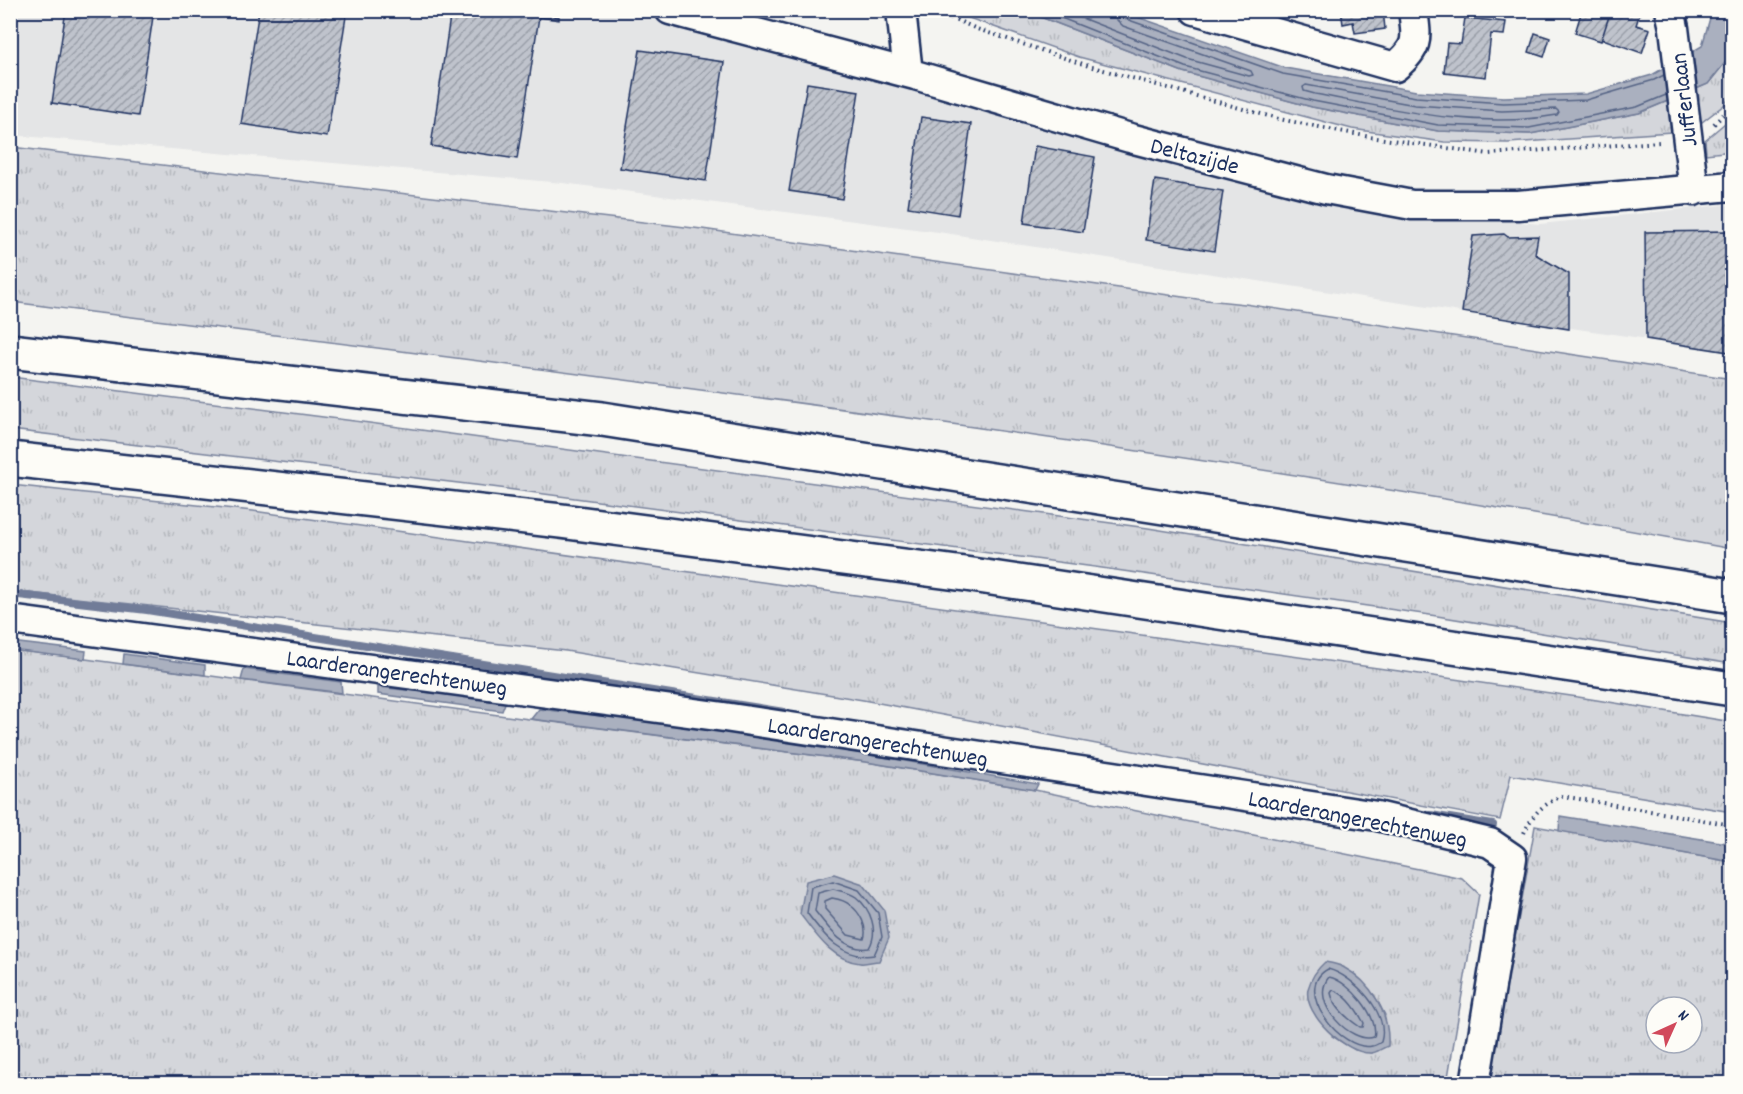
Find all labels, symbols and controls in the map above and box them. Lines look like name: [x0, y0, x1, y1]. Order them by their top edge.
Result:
street label: Jufferlaan: [1663, 51, 1709, 148]
street label: Deltazijde: [1146, 130, 1242, 185]
street label: Laarderangerechtenweg: [284, 643, 509, 707]
street label: Laarderangerechtenweg: [765, 710, 990, 778]
street label: Laarderangerechtenweg: [1245, 783, 1470, 859]
north arrow: [1644, 995, 1704, 1055]
text: N: [1672, 1005, 1694, 1027]

